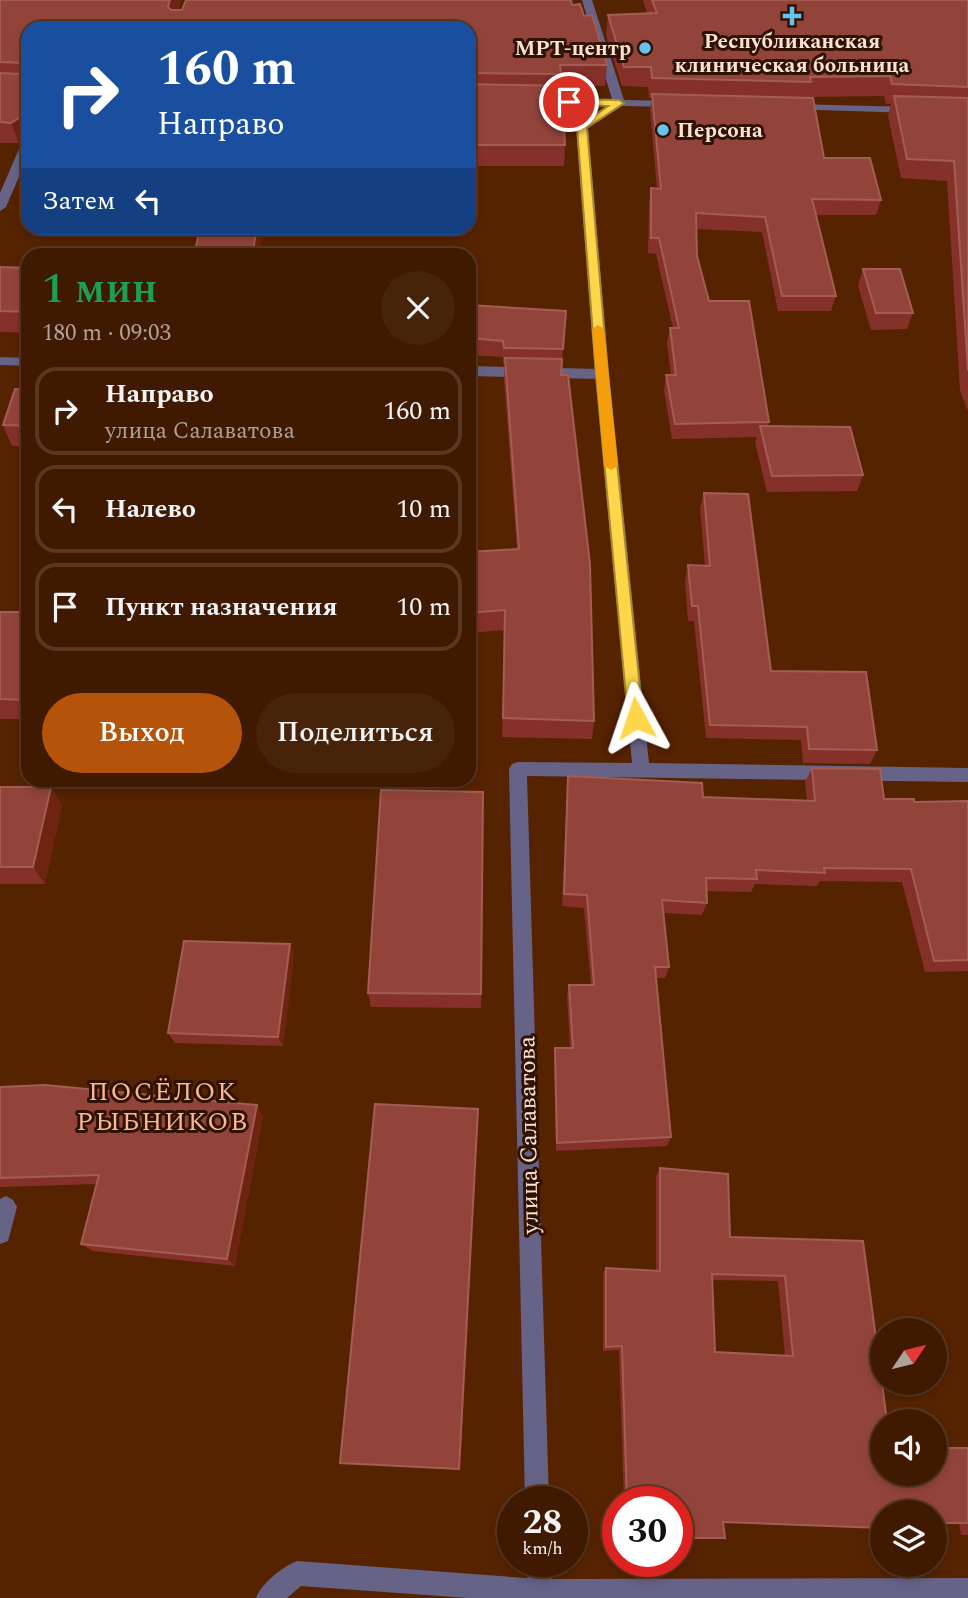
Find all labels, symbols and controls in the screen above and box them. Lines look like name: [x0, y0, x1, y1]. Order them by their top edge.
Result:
marker: Республиканская клиническая больница: [782, 6, 802, 26]
place label: Республиканская клиническая больница: [675, 26, 910, 82]
text: 160 m: [157, 32, 296, 107]
place label: МРТ-центр: [514, 33, 631, 65]
marker: МРТ-центр: [637, 40, 653, 56]
icon: right: [42, 49, 133, 140]
pin: [539, 72, 599, 132]
icon: arrive: [550, 83, 588, 121]
text: Направо: [157, 100, 284, 149]
place label: Персона: [677, 115, 763, 147]
marker: Персона: [655, 122, 671, 138]
text: Затем: [42, 181, 115, 221]
icon: left: [129, 182, 167, 220]
text: 1 мин: [42, 258, 157, 321]
button: close: [381, 271, 455, 345]
text: 180 m · 09:03: [42, 316, 171, 351]
text: Направо: [105, 374, 214, 414]
text: 160 m: [383, 391, 451, 431]
icon: right: [46, 392, 84, 430]
text: улица Салаватова: [105, 414, 295, 449]
text: Налево: [105, 489, 196, 529]
text: 10 m: [396, 489, 451, 529]
icon: left: [46, 490, 84, 528]
text: Пункт назначения: [105, 587, 338, 627]
text: 10 m: [396, 587, 451, 627]
icon: arrive: [46, 588, 84, 626]
position arrow: [599, 681, 673, 755]
button: Выход: [42, 693, 242, 773]
button: Поделиться: [256, 693, 455, 773]
street label: улица Салаватова: [509, 1035, 549, 1235]
district label: ПОСЁЛОК РЫБНИКОВ: [77, 1072, 249, 1142]
north arrow: [870, 1318, 947, 1395]
map controls: [870, 1318, 947, 1577]
button: sound: [870, 1409, 947, 1486]
speed limit sign: 30: [602, 1486, 693, 1577]
text: 28: [523, 1496, 562, 1549]
button: layers: [870, 1500, 947, 1577]
text: km/h: [522, 1535, 563, 1562]

